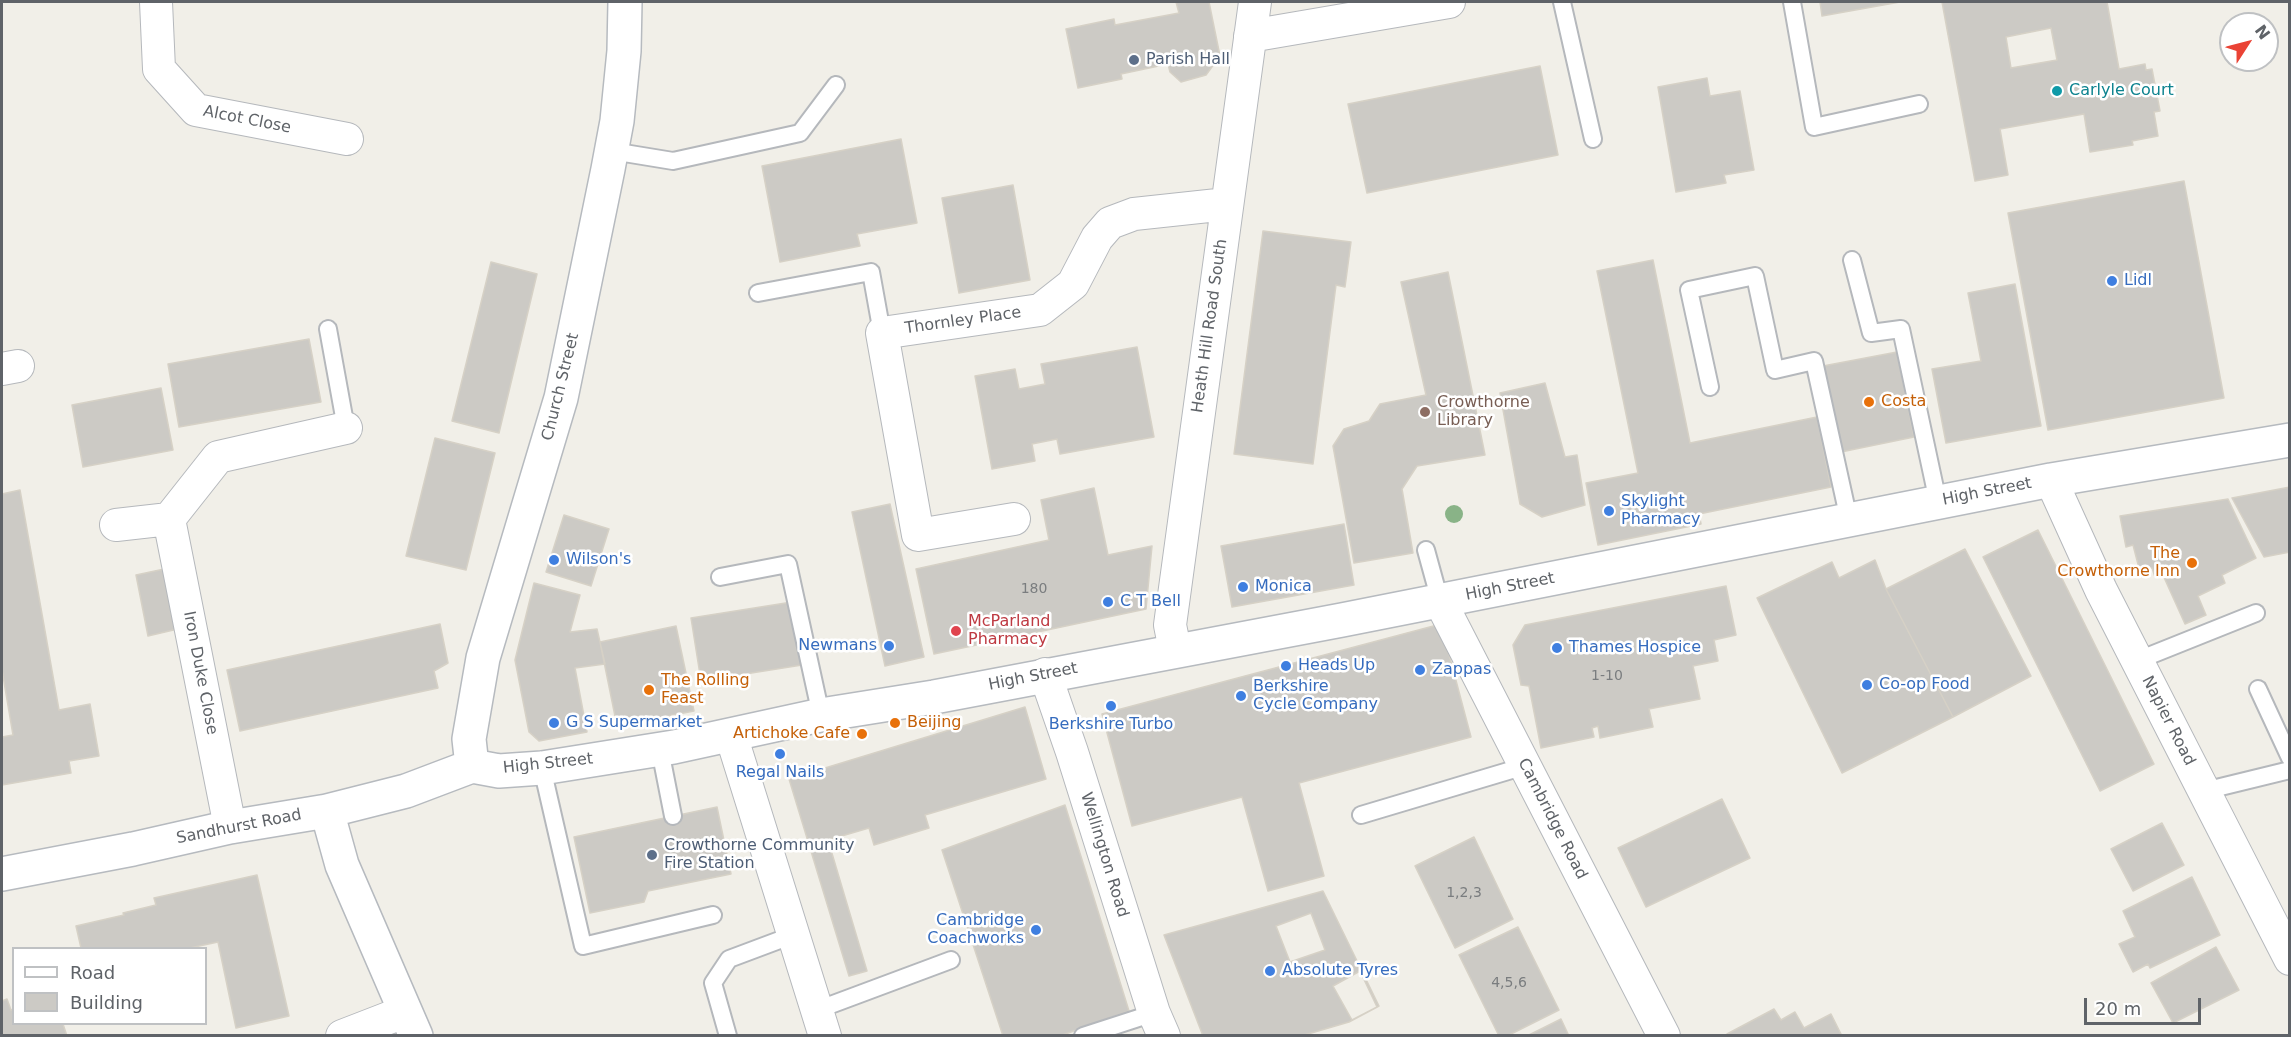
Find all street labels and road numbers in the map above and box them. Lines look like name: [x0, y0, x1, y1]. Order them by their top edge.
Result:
street label: Alcot Close: [202, 102, 292, 138]
street label: Heath Hill Road South: [1188, 238, 1232, 414]
street label: Thornley Place: [903, 303, 1023, 339]
street label: Church Street: [538, 331, 584, 443]
street label: High Street: [1941, 474, 2033, 510]
street label: High Street: [1464, 569, 1556, 605]
street label: Iron Duke Close: [179, 610, 221, 736]
street label: High Street: [987, 659, 1079, 695]
street label: Napier Road: [2137, 673, 2199, 769]
street label: High Street: [502, 750, 594, 778]
street label: Cambridge Road: [1513, 755, 1591, 883]
street label: Wellington Road: [1076, 790, 1132, 920]
street label: Sandhurst Road: [175, 805, 303, 849]

